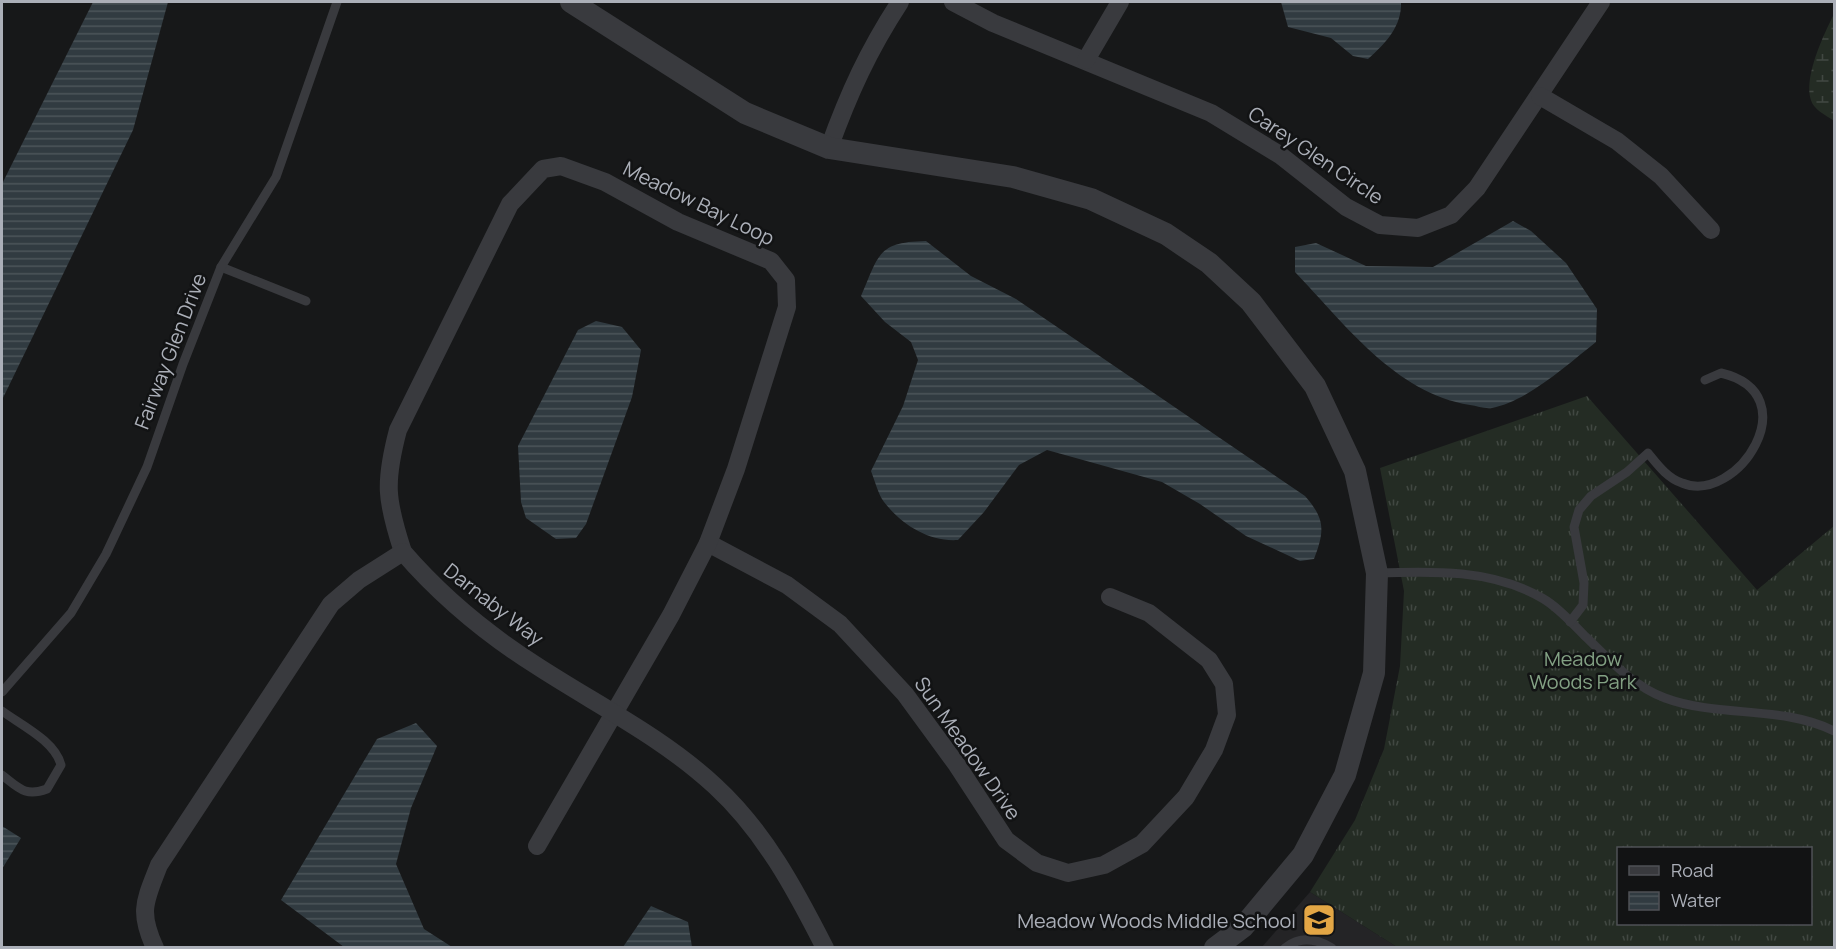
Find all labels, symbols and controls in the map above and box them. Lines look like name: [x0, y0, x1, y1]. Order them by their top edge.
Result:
street label: Carey Glen Circle: [1243, 100, 1389, 210]
street label: Meadow Bay Loop: [619, 155, 779, 251]
street label: Fairway Glen Drive: [128, 269, 212, 433]
street label: Darnaby Way: [439, 557, 550, 652]
park label: Meadow Woods Park: [1529, 645, 1638, 695]
street label: Sun Meadow Drive: [909, 671, 1027, 825]
legend: [1617, 847, 1812, 925]
text: Road: [1671, 858, 1714, 882]
text: Water: [1671, 888, 1721, 912]
school or university icon: Meadow Woods Middle School: [1301, 902, 1337, 938]
place label: Meadow Woods Middle School: [1017, 907, 1296, 934]

